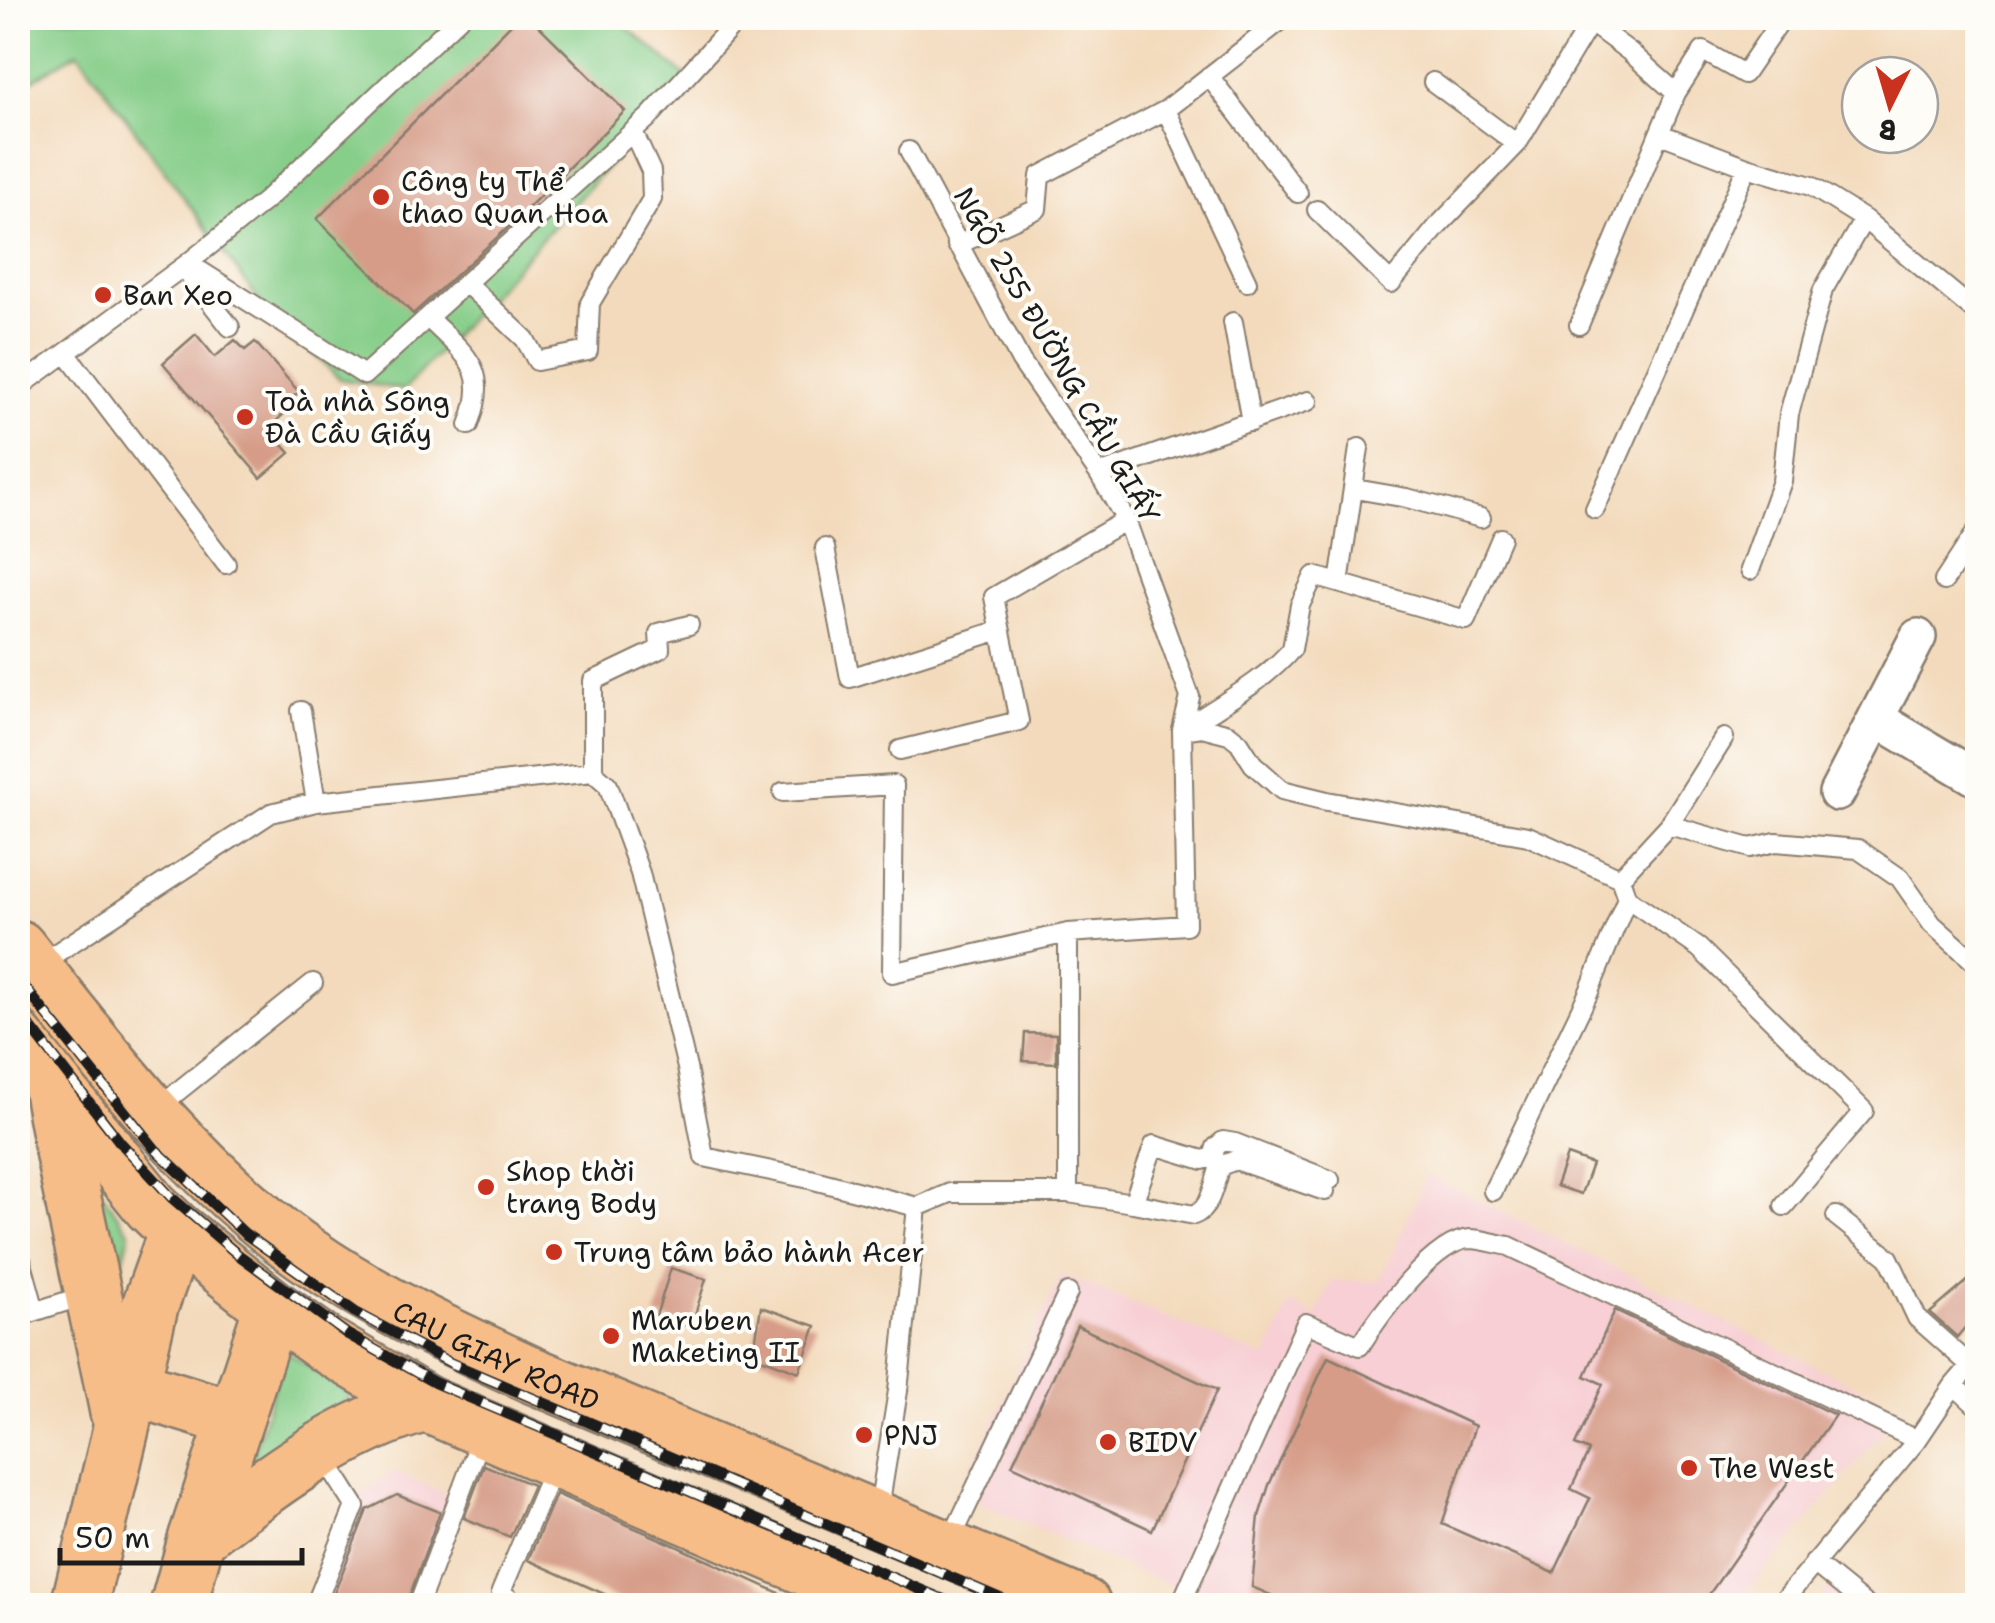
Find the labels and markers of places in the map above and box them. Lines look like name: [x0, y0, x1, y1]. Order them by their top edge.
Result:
place label: Công ty Thể thao Quan Hoa: [401, 162, 608, 232]
marker: Công ty Thể thao Quan Hoa: [370, 186, 392, 208]
place label: Ban Xeo: [123, 276, 233, 314]
marker: Ban Xeo: [92, 284, 114, 306]
place label: Toà nhà Sông Đà Cầu Giấy: [265, 382, 450, 452]
marker: Toà nhà Sông Đà Cầu Giấy: [234, 406, 256, 428]
place label: Shop thời trang Body: [506, 1152, 657, 1222]
marker: Shop thời trang Body: [475, 1176, 497, 1198]
place label: Trung tâm bảo hành Acer: [574, 1233, 925, 1271]
marker: Trung tâm bảo hành Acer: [543, 1241, 565, 1263]
place label: Maruben Maketing II: [631, 1301, 800, 1371]
marker: Maruben Maketing II: [600, 1325, 622, 1347]
place label: PNJ: [884, 1416, 938, 1454]
place label: BIDV: [1128, 1423, 1197, 1461]
marker: PNJ: [853, 1424, 875, 1446]
marker: BIDV: [1097, 1431, 1119, 1453]
place label: The West: [1709, 1449, 1835, 1487]
marker: The West: [1678, 1457, 1700, 1479]

